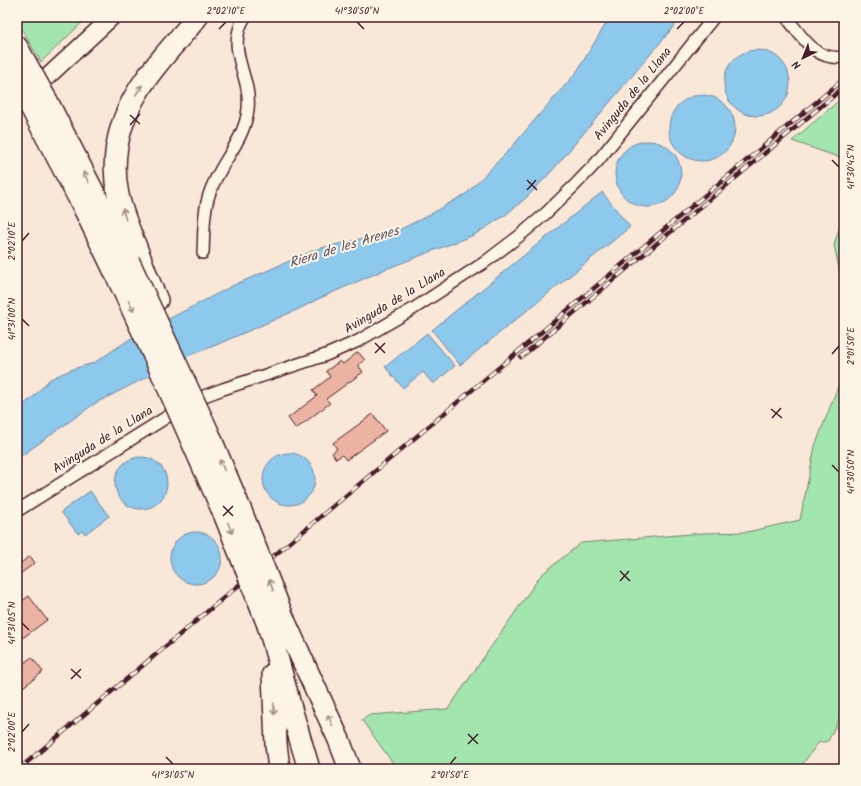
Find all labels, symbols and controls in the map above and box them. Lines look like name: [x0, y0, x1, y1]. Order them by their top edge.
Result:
text: 2°02'10"E: [207, 3, 247, 19]
text: 41°30'50"N: [335, 3, 380, 19]
text: 2°02'00"E: [664, 3, 705, 19]
north arrow: [783, 38, 823, 78]
street label: Avinguda de la Llana: [589, 43, 677, 145]
text: N: [788, 56, 806, 74]
one-way arrow: [135, 84, 143, 96]
text: 41°30'45"N: [843, 144, 859, 190]
one-way arrow: [82, 171, 89, 183]
one-way arrow: [119, 209, 127, 221]
water label: Riera de les Arenes: [286, 219, 404, 274]
text: 2°02'10"E: [4, 220, 20, 260]
street label: Avinguda de la Llana: [340, 262, 450, 340]
text: 41°31'00"N: [4, 298, 20, 340]
one-way arrow: [128, 299, 135, 311]
text: 2°01'50"E: [843, 326, 859, 365]
street label: Avinguda de la Llana: [49, 401, 157, 479]
text: 41°30'50"N: [843, 449, 859, 494]
one-way arrow: [218, 459, 225, 471]
one-way arrow: [226, 522, 234, 534]
one-way arrow: [266, 580, 274, 592]
text: 41°31'05"N: [4, 601, 20, 644]
one-way arrow: [271, 702, 278, 715]
text: 2°02'00"E: [4, 711, 20, 752]
one-way arrow: [326, 714, 333, 726]
text: 41°31'05"N: [152, 767, 195, 783]
text: 2°01'50"E: [431, 767, 470, 783]

